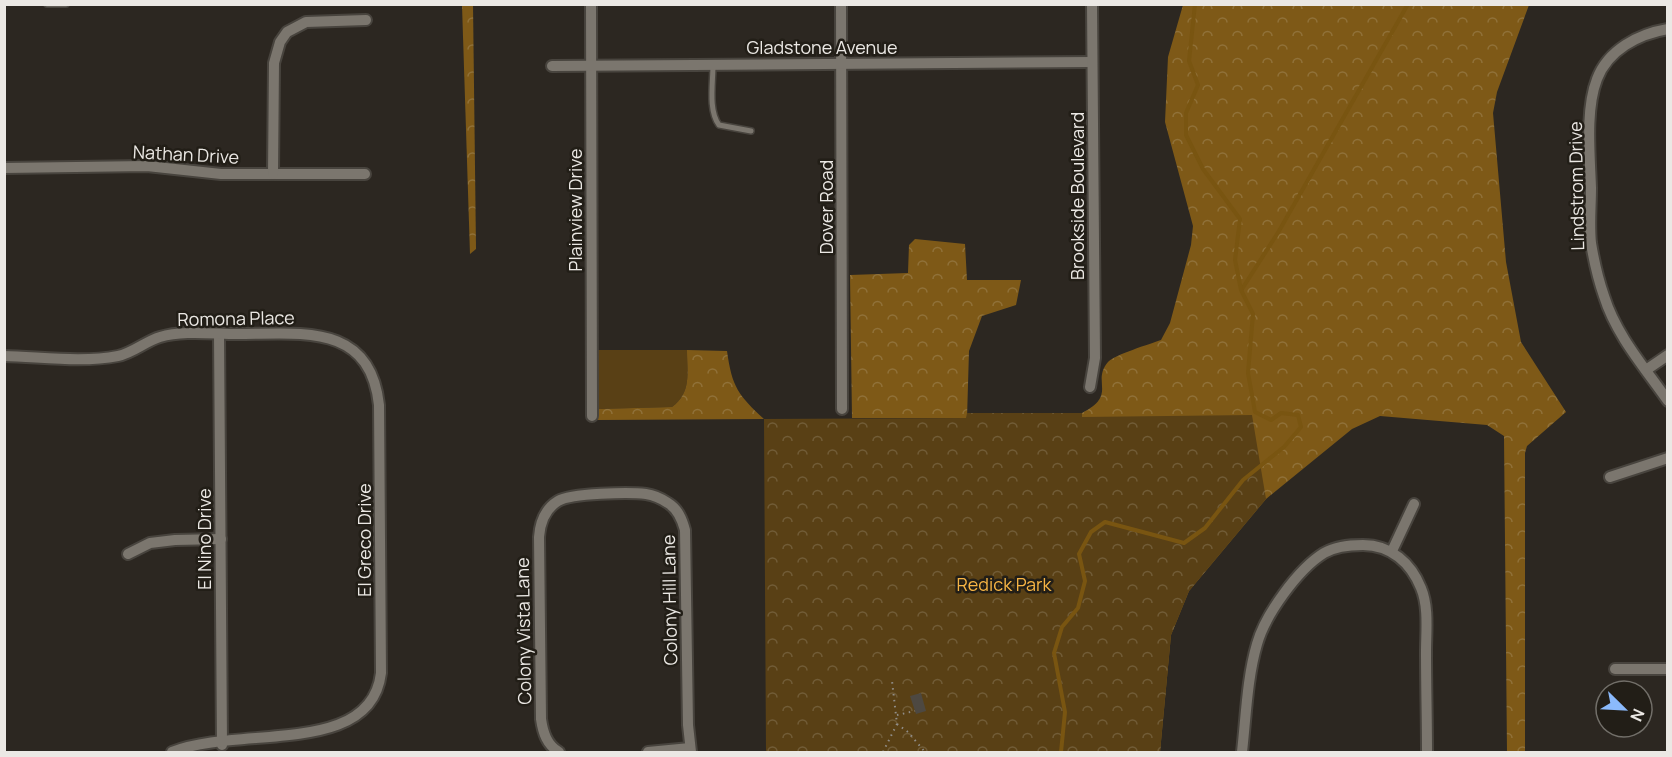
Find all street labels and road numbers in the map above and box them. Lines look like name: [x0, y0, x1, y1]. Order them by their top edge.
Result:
street label: Gladstone Avenue: [747, 35, 897, 59]
street label: Brookside Boulevard: [1065, 112, 1089, 280]
street label: Lindstrom Drive: [1563, 121, 1589, 251]
street label: Nathan Drive: [132, 139, 240, 169]
street label: Plainview Drive: [563, 149, 587, 271]
street label: Dover Road: [814, 160, 838, 254]
street label: Romona Place: [177, 305, 295, 331]
street label: El Greco Drive: [352, 483, 376, 597]
street label: El Nino Drive: [192, 488, 216, 590]
street label: Colony Hill Lane: [656, 534, 682, 666]
street label: Colony Vista Lane: [510, 557, 536, 705]

